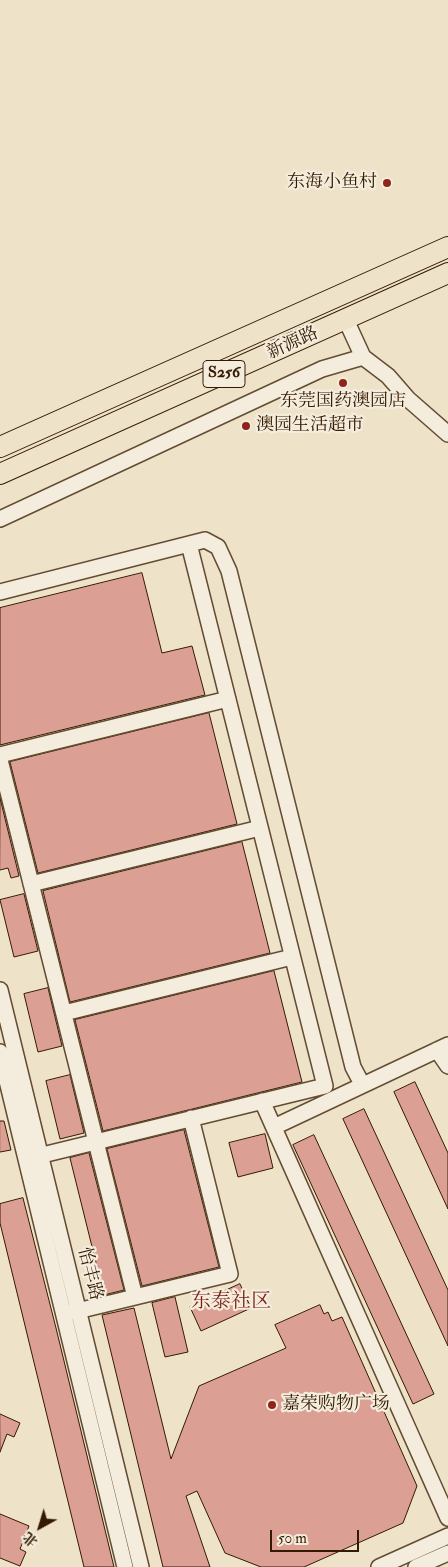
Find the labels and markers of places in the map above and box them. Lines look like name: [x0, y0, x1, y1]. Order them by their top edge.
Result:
place label: 东海小鱼村: [287, 172, 377, 194]
marker: 东海小鱼村: [381, 177, 393, 189]
marker: 东莞国药澳园店: [337, 377, 349, 389]
place label: 东莞国药澳园店: [280, 391, 406, 413]
place label: 澳园生活超市: [256, 415, 364, 437]
marker: 澳园生活超市: [240, 420, 252, 432]
place label: 嘉荣购物广场: [282, 1394, 390, 1416]
marker: 嘉荣购物广场: [266, 1399, 278, 1411]

